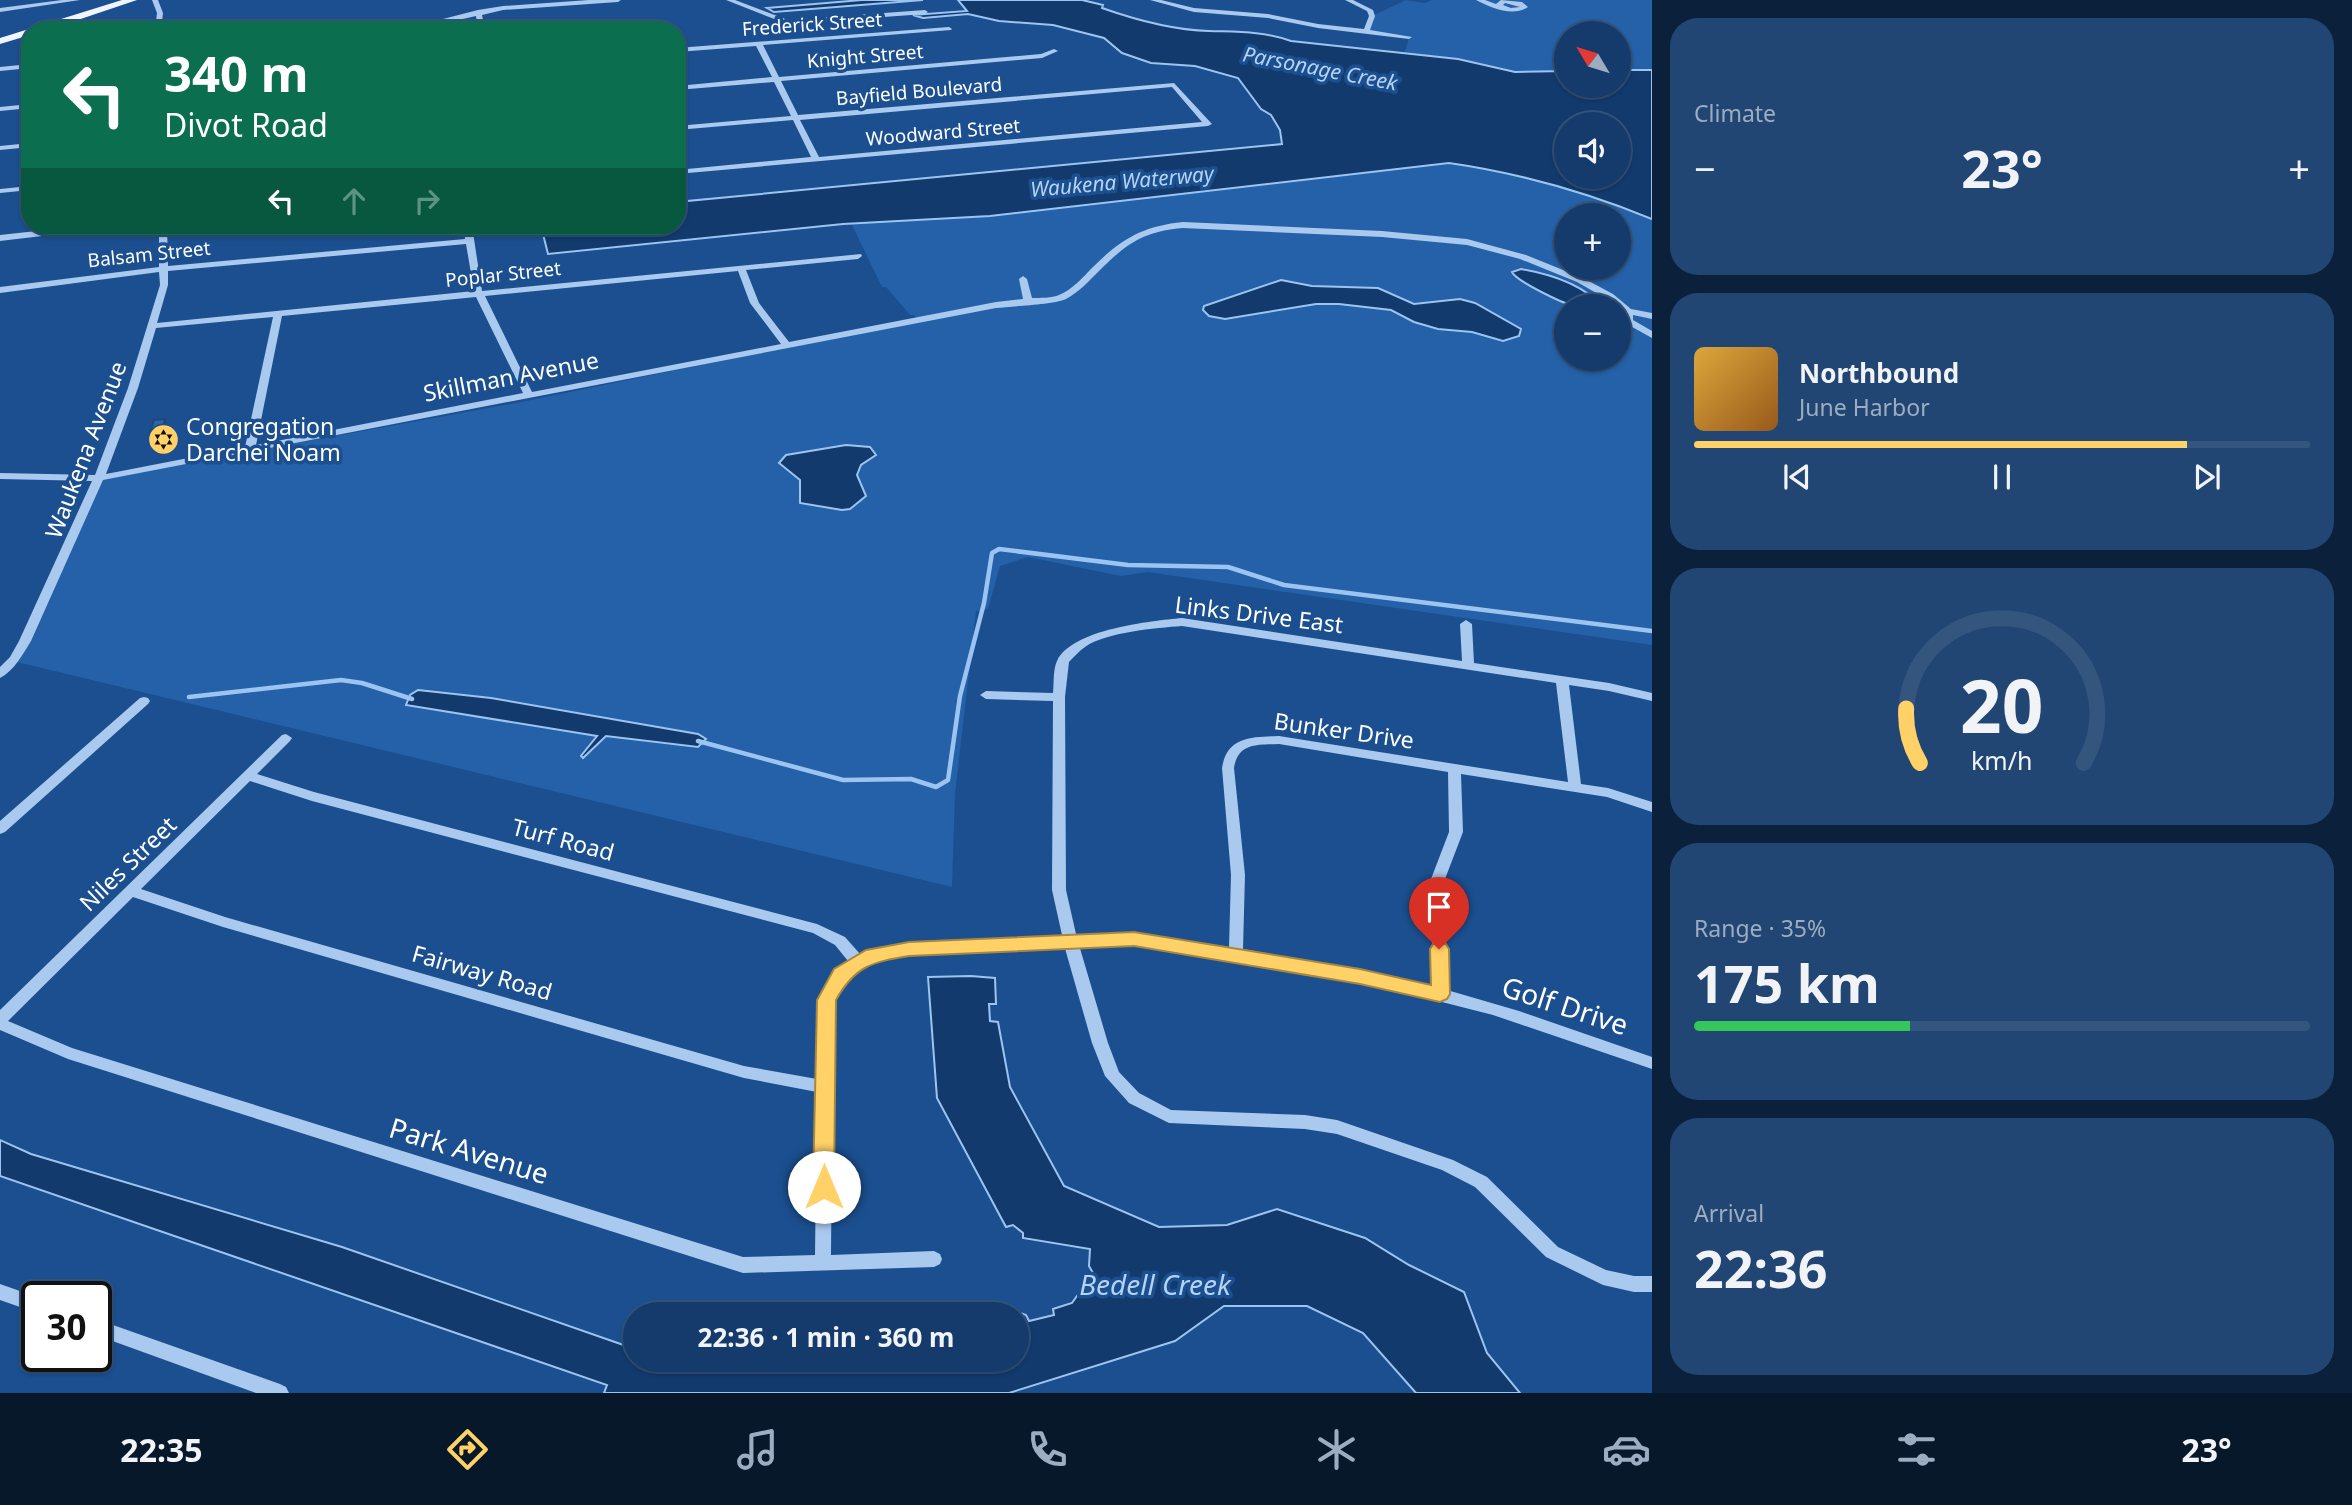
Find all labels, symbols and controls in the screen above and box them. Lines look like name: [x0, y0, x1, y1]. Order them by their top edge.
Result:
street label: Frederick Street: [741, 6, 883, 42]
north arrow: [1554, 21, 1631, 98]
map controls: [1554, 21, 1631, 371]
street label: Knight Street: [806, 38, 924, 74]
water label: Parsonage Creek: [1241, 39, 1401, 97]
text: 340 m: [164, 40, 309, 106]
icon: left: [49, 49, 140, 140]
street label: Bayfield Boulevard: [835, 71, 1003, 111]
text: Climate: [1694, 97, 1776, 129]
text: Divot Road: [164, 103, 328, 146]
street label: Woodward Street: [865, 112, 1021, 152]
button: sound: [1554, 112, 1631, 189]
text: 23°: [1961, 132, 2043, 203]
text: −: [1694, 142, 1716, 194]
text: +: [2288, 142, 2310, 194]
water label: Waukena Waterway: [1029, 159, 1216, 203]
icon: left: [262, 182, 300, 220]
icon: ahead: [335, 182, 373, 220]
icon: right: [408, 182, 446, 220]
button: +: [1554, 203, 1631, 280]
street label: Balsam Street: [86, 235, 212, 273]
street label: Poplar Street: [444, 255, 562, 293]
button: −: [1554, 294, 1631, 371]
street label: Skillman Avenue: [420, 343, 601, 409]
text: Northbound: [1799, 355, 1959, 391]
street label: Waukena Avenue: [37, 357, 134, 543]
text: June Harbor: [1799, 391, 1930, 423]
place label: Congregation Darchei Noam: [186, 410, 341, 468]
synagogue icon: Congregation Darchei Noam: [146, 423, 180, 457]
icon: previous: [1778, 458, 1816, 496]
icon: pause: [1983, 458, 2021, 496]
icon: next: [2188, 458, 2226, 496]
street label: Links Drive East: [1173, 588, 1345, 640]
text: 20: [1960, 655, 2044, 754]
street label: Bunker Drive: [1272, 704, 1416, 756]
text: km/h: [1971, 742, 2033, 776]
street label: Niles Street: [72, 809, 183, 918]
street label: Turf Road: [509, 810, 618, 868]
pin: [1409, 877, 1469, 949]
icon: arrive: [1420, 888, 1458, 926]
text: Range · 35%: [1694, 912, 1826, 944]
street label: Fairway Road: [409, 937, 556, 1007]
text: 175 km: [1694, 947, 1880, 1018]
street label: Golf Drive: [1497, 967, 1633, 1043]
street label: Park Avenue: [385, 1108, 554, 1192]
position arrow: [787, 1150, 861, 1224]
text: Arrival: [1694, 1197, 1764, 1229]
text: 22:36: [1694, 1232, 1828, 1303]
water label: Bedell Creek: [1079, 1265, 1232, 1303]
speed limit sign: 30: [21, 1281, 112, 1372]
text: 22:36 · 1 min · 360 m: [698, 1319, 954, 1355]
icon: directions: [443, 1425, 492, 1474]
icon: music: [733, 1425, 782, 1474]
icon: phone: [1023, 1425, 1072, 1474]
icon: climate: [1312, 1425, 1361, 1474]
icon: car: [1602, 1425, 1651, 1474]
icon: filters: [1892, 1425, 1941, 1474]
text: 22:35: [120, 1428, 203, 1471]
text: 23°: [2181, 1428, 2232, 1471]

